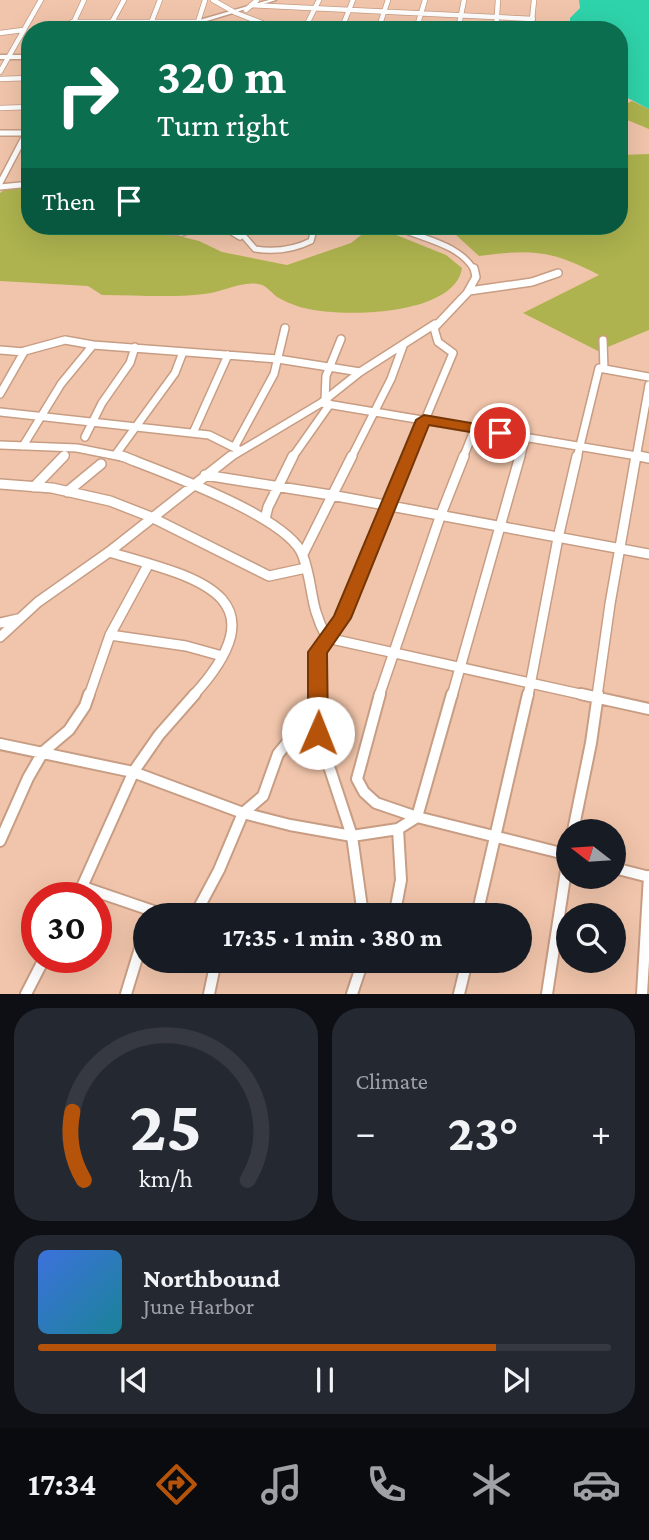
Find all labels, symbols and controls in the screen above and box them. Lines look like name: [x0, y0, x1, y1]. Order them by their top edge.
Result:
icon: right: [42, 49, 133, 140]
text: 320 m: [157, 49, 286, 104]
text: Turn right: [157, 107, 289, 143]
icon: arrive: [110, 182, 148, 220]
text: Then: [42, 187, 96, 216]
pin: [470, 403, 530, 463]
icon: arrive: [481, 414, 519, 452]
position arrow: [281, 696, 355, 770]
north arrow: [556, 819, 626, 889]
map controls: [556, 819, 626, 973]
speed limit sign: 30: [21, 882, 112, 973]
button: search: [556, 903, 626, 973]
text: 17:35 · 1 min · 380 m: [223, 923, 442, 952]
text: Climate: [356, 1068, 428, 1094]
text: 25: [129, 1086, 202, 1167]
text: 23°: [448, 1103, 519, 1161]
text: −: [356, 1111, 376, 1153]
text: +: [591, 1111, 611, 1153]
text: km/h: [139, 1165, 193, 1192]
text: Northbound: [143, 1264, 280, 1293]
text: June Harbor: [143, 1293, 254, 1319]
icon: previous: [115, 1361, 153, 1399]
icon: pause: [306, 1361, 344, 1399]
icon: next: [497, 1361, 535, 1399]
icon: directions: [152, 1460, 201, 1509]
icon: music: [257, 1460, 306, 1509]
icon: phone: [362, 1460, 411, 1509]
icon: climate: [467, 1460, 516, 1509]
icon: car: [572, 1460, 621, 1509]
text: 17:34: [28, 1466, 97, 1502]

